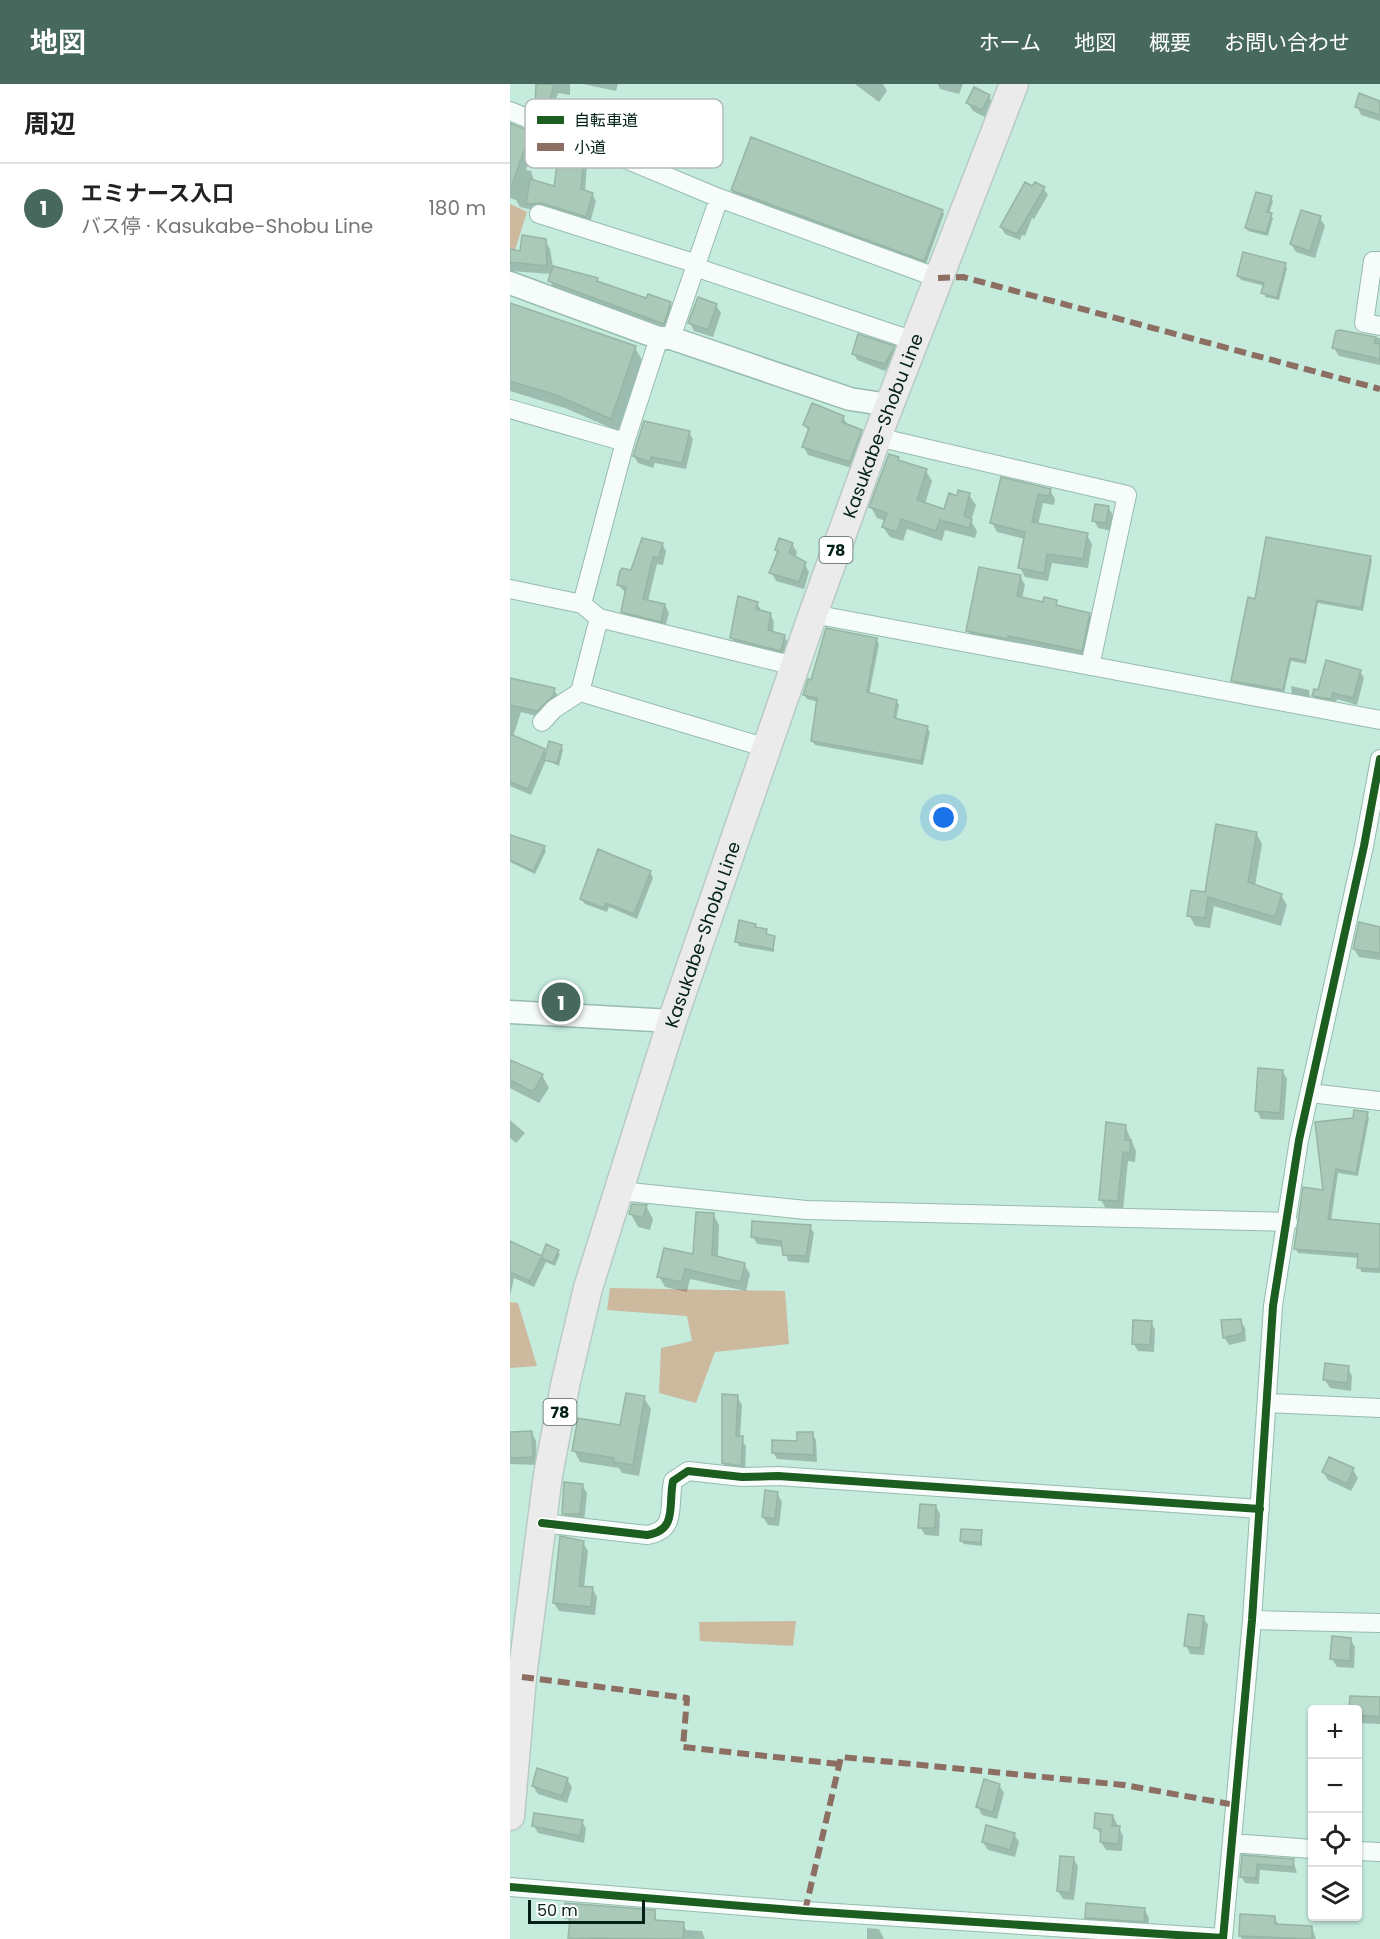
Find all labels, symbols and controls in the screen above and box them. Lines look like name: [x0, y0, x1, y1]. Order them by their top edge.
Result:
text: 地図: [30, 23, 86, 62]
text: ホーム: [979, 28, 1041, 57]
text: 地図: [1074, 28, 1116, 57]
text: 概要: [1149, 28, 1191, 57]
text: お問い合わせ: [1224, 28, 1350, 57]
legend: [525, 99, 723, 168]
text: 周辺: [24, 106, 76, 142]
text: 自転車道: [574, 109, 638, 132]
text: 小道: [574, 136, 606, 159]
text: エミナース入口: [81, 178, 234, 209]
text: 1: [40, 194, 47, 222]
text: 180 m: [428, 194, 486, 222]
text: バス停 · Kasukabe-Shobu Line: [81, 212, 373, 240]
street label: Kasukabe-Shobu Line: [836, 329, 929, 521]
road number: 78: [820, 537, 852, 563]
your location: [929, 803, 958, 832]
street label: Kasukabe-Shobu Line: [658, 838, 746, 1031]
pin: 1: [542, 980, 580, 1024]
road number: 78: [544, 1399, 576, 1425]
map controls: [1308, 1705, 1362, 1921]
button: +: [1308, 1705, 1362, 1759]
button: −: [1308, 1759, 1362, 1813]
button: locate: [1308, 1813, 1362, 1867]
button: layers: [1308, 1867, 1362, 1921]
scale bar: [528, 1897, 645, 1924]
text: 50 m: [537, 1899, 578, 1922]

